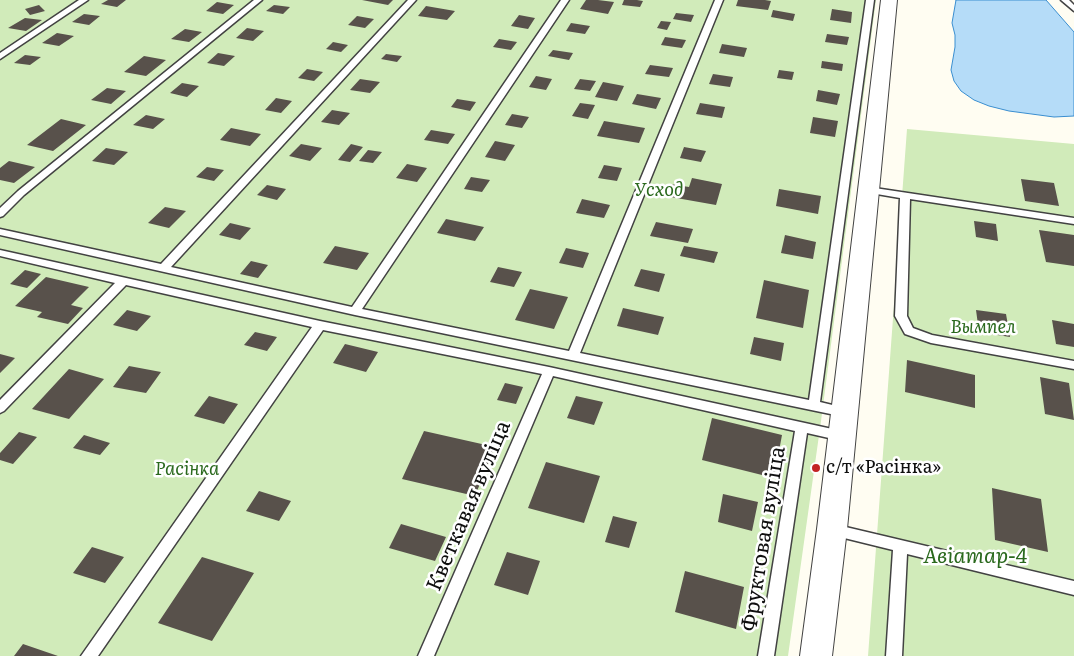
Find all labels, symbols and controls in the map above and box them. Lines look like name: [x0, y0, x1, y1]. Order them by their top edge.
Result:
park label: Усход: [635, 180, 683, 202]
park label: Вымпел: [950, 317, 1016, 339]
street label: Кветкавая вуліца: [422, 417, 516, 595]
street label: Фруктовая вуліца: [737, 445, 791, 633]
place label: с/т «Расінка»: [826, 457, 941, 479]
park label: Расінка: [155, 459, 219, 481]
marker: с/т «Расінка»: [810, 462, 822, 474]
park label: Авіатар-4: [923, 544, 1027, 570]

